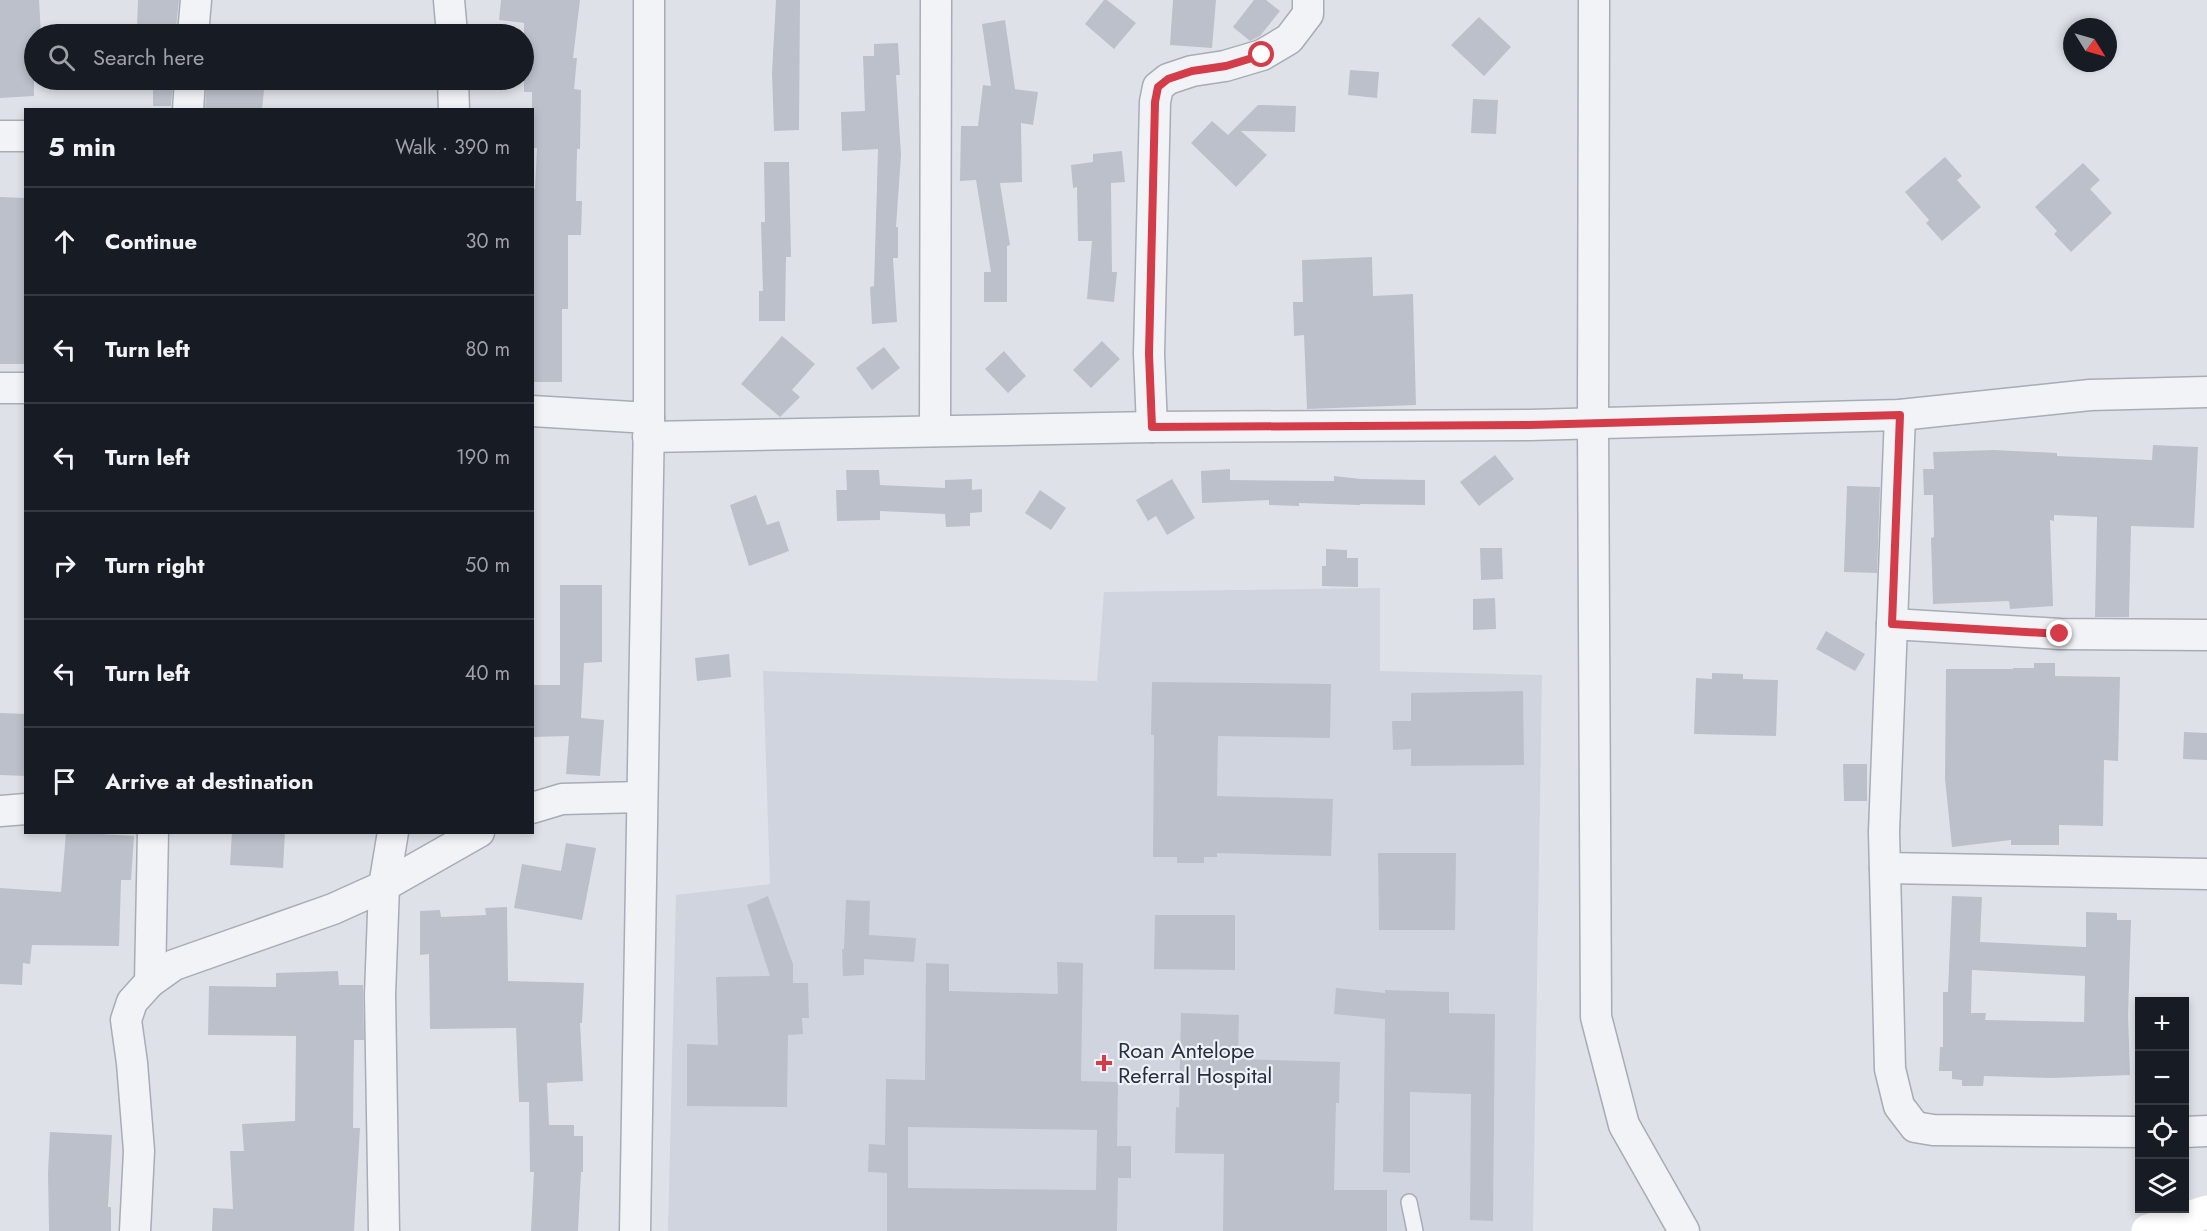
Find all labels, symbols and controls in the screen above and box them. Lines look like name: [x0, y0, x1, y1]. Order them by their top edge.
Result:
north arrow: [2063, 18, 2117, 72]
search box: [24, 24, 534, 90]
icon: search: [45, 41, 78, 74]
text: Search here: [93, 41, 204, 73]
route start: [1248, 41, 1274, 67]
text: 5 min: [48, 128, 116, 166]
text: Walk · 390 m: [395, 133, 510, 162]
icon: ahead: [48, 225, 81, 258]
text: Continue: [105, 225, 197, 257]
text: 30 m: [465, 227, 510, 256]
icon: left: [48, 333, 81, 366]
text: Turn left: [105, 333, 190, 365]
text: 80 m: [465, 335, 510, 364]
icon: left: [48, 441, 81, 474]
text: Turn left: [105, 441, 190, 473]
text: 190 m: [456, 443, 510, 472]
icon: right: [48, 549, 81, 582]
text: Turn right: [105, 549, 205, 581]
text: 50 m: [465, 551, 510, 580]
route end: [2046, 620, 2072, 646]
icon: left: [48, 657, 81, 690]
text: Turn left: [105, 657, 190, 689]
text: 40 m: [465, 659, 510, 688]
icon: arrive: [48, 765, 81, 798]
text: Arrive at destination: [105, 765, 314, 797]
map controls: [2135, 997, 2189, 1213]
button: +: [2135, 997, 2189, 1051]
place label: Roan Antelope Referral Hospital: [1118, 1034, 1272, 1091]
button: −: [2135, 1051, 2189, 1105]
marker: Roan Antelope Referral Hospital: [1095, 1054, 1113, 1072]
button: locate: [2135, 1105, 2189, 1159]
button: layers: [2135, 1159, 2189, 1213]

